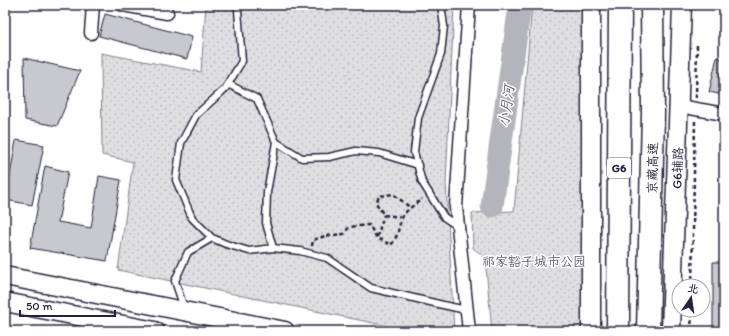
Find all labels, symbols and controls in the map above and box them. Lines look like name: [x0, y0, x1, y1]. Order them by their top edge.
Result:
water label: 小月河: [495, 82, 518, 128]
street label: 京藏高速: [645, 142, 660, 194]
street label: G6辅路: [669, 147, 686, 189]
road number: G6: [607, 158, 631, 178]
park label: 祁家豁子城市公园: [482, 254, 586, 269]
north arrow: [671, 278, 711, 318]
text: 北: [686, 281, 700, 296]
scale bar: [20, 292, 115, 318]
text: 50 m: [26, 299, 52, 313]

